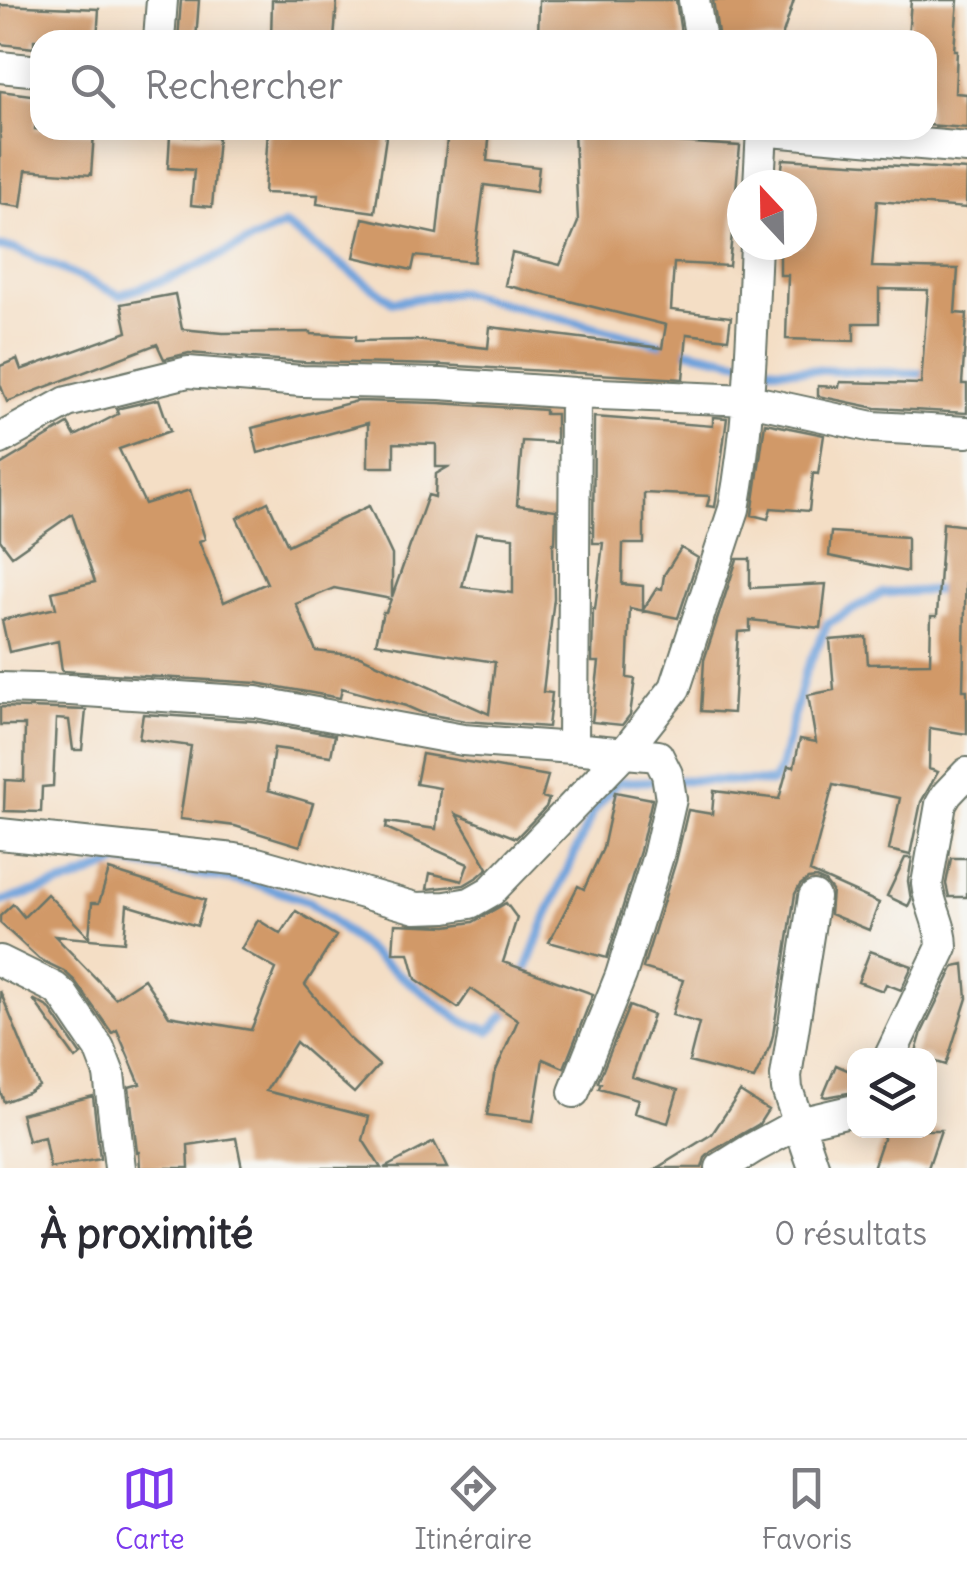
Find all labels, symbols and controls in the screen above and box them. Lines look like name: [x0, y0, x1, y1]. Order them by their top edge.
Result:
search box: [30, 30, 937, 140]
icon: search: [65, 58, 120, 113]
text: Rechercher: [145, 62, 343, 109]
north arrow: [727, 170, 817, 260]
map controls: [847, 1048, 937, 1138]
button: layers: [847, 1048, 937, 1138]
text: À proximité: [40, 1207, 253, 1259]
text: 0 résultats: [774, 1213, 927, 1254]
tab: Carte: [115, 1461, 185, 1557]
tab: Itinéraire: [414, 1461, 532, 1557]
tab: Favoris: [762, 1461, 852, 1557]

